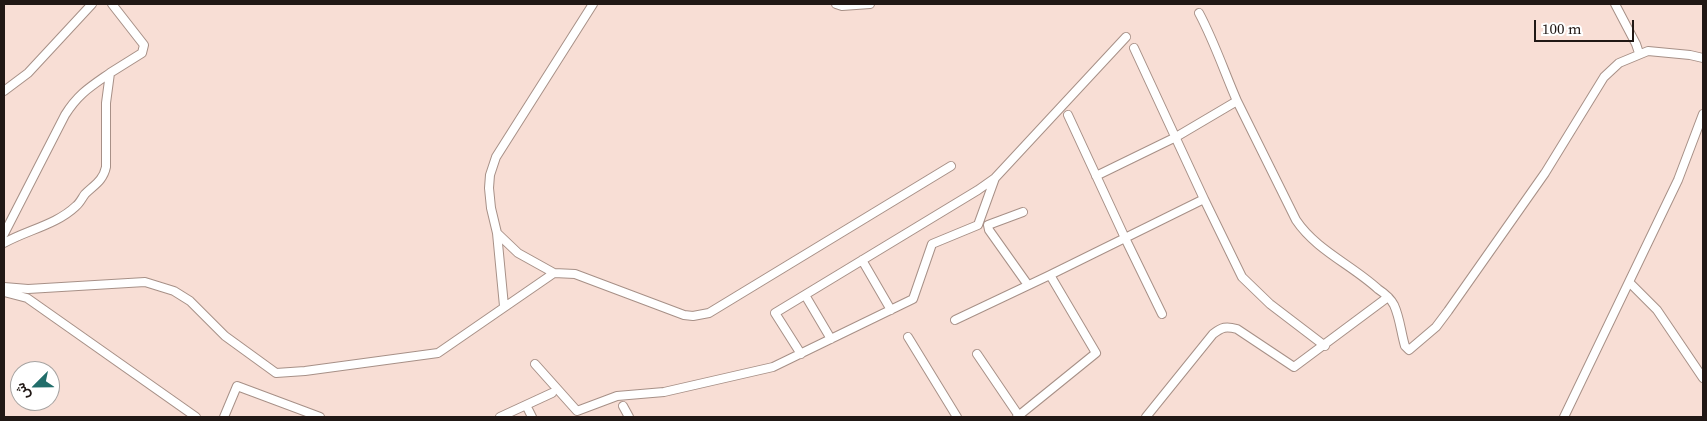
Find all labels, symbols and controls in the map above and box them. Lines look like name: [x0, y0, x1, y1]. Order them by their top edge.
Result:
scale bar: [1537, 10, 1637, 42]
text: 100 m: [1542, 18, 1582, 39]
north arrow: [10, 361, 60, 411]
text: ش: [10, 380, 35, 403]

